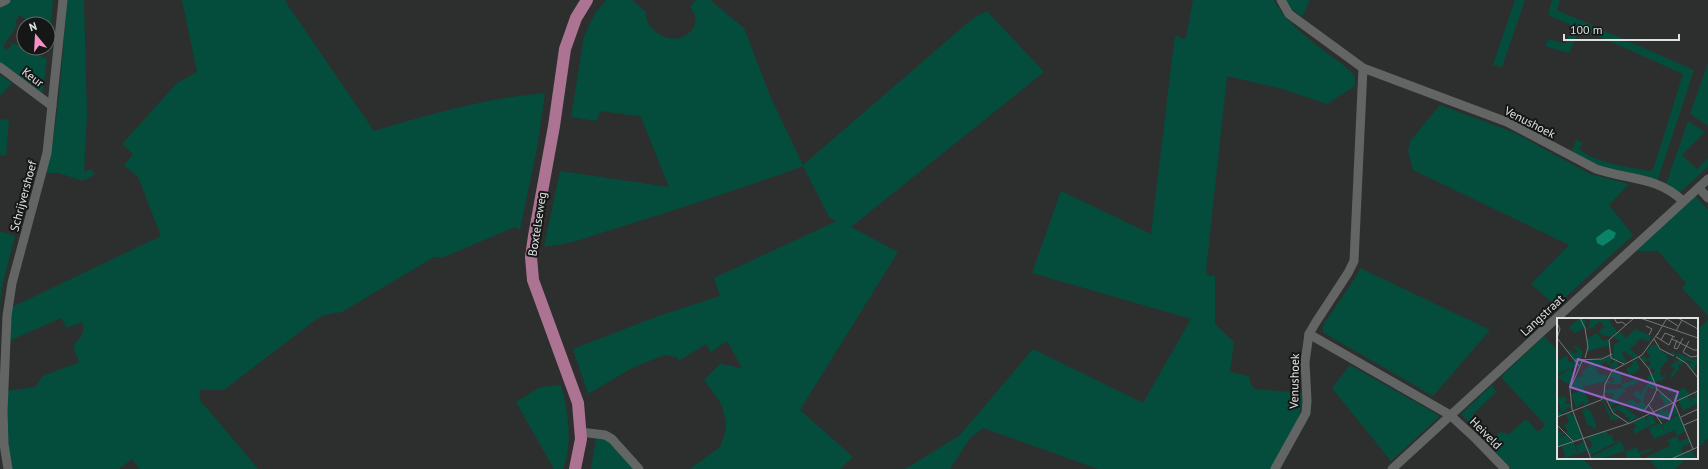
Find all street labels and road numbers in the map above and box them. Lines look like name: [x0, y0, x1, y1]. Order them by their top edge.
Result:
street label: Keur: [19, 64, 47, 90]
street label: Venushoek: [1501, 102, 1558, 141]
street label: Schrijvershoef: [6, 158, 40, 233]
street label: Boxtelseweg: [525, 191, 549, 257]
street label: Langstraat: [1517, 291, 1567, 339]
street label: Venushoek: [1286, 353, 1302, 410]
street label: Heiveld: [1467, 414, 1505, 452]

